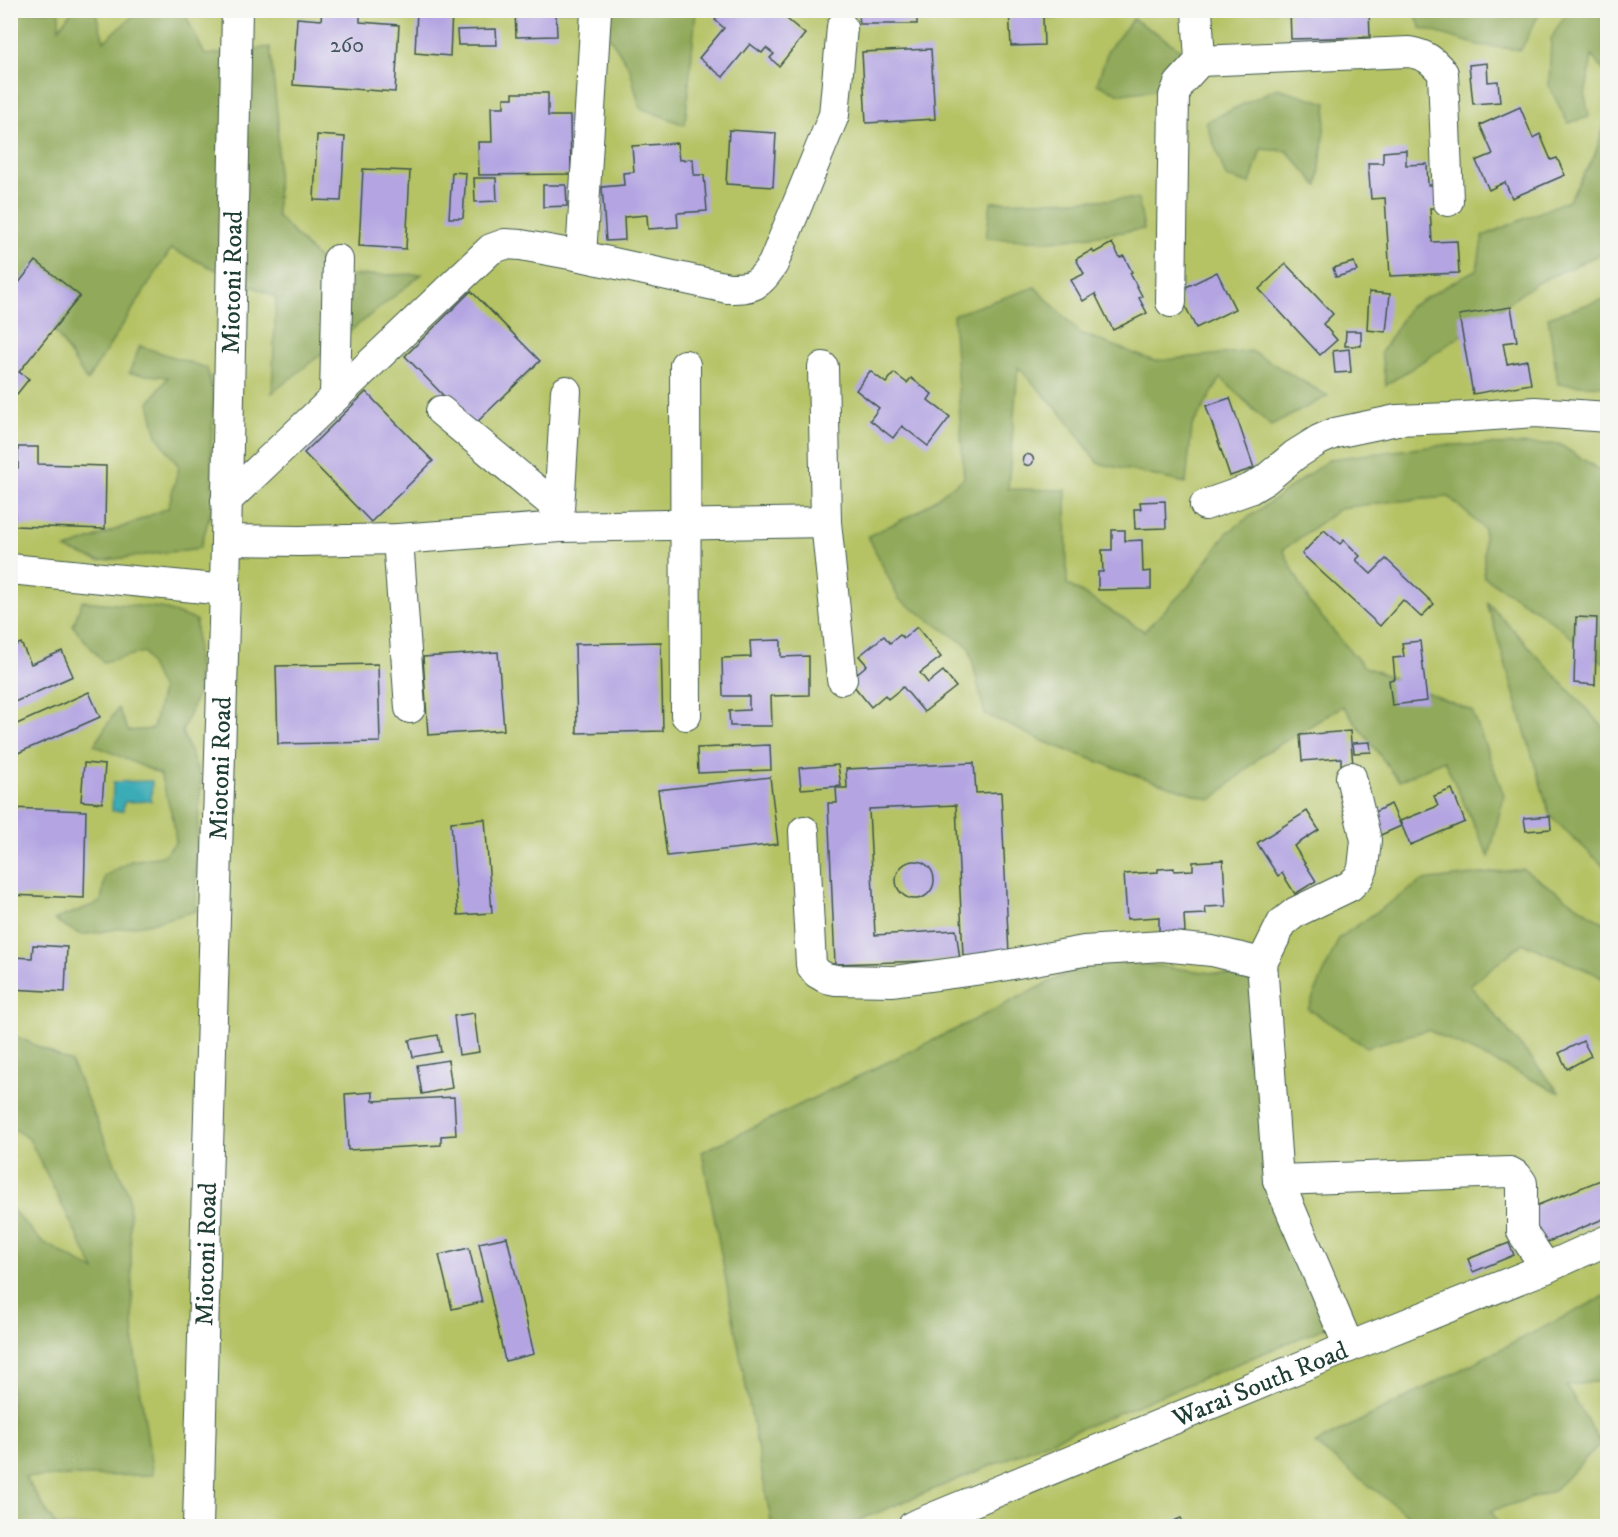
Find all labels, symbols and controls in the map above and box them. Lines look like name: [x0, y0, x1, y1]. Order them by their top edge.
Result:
house number: 260: [330, 32, 364, 59]
street label: Miotoni Road: [215, 210, 251, 355]
street label: Miotoni Road: [202, 696, 240, 841]
street label: Miotoni Road: [188, 1182, 225, 1326]
street label: Warai South Road: [1167, 1334, 1353, 1436]

